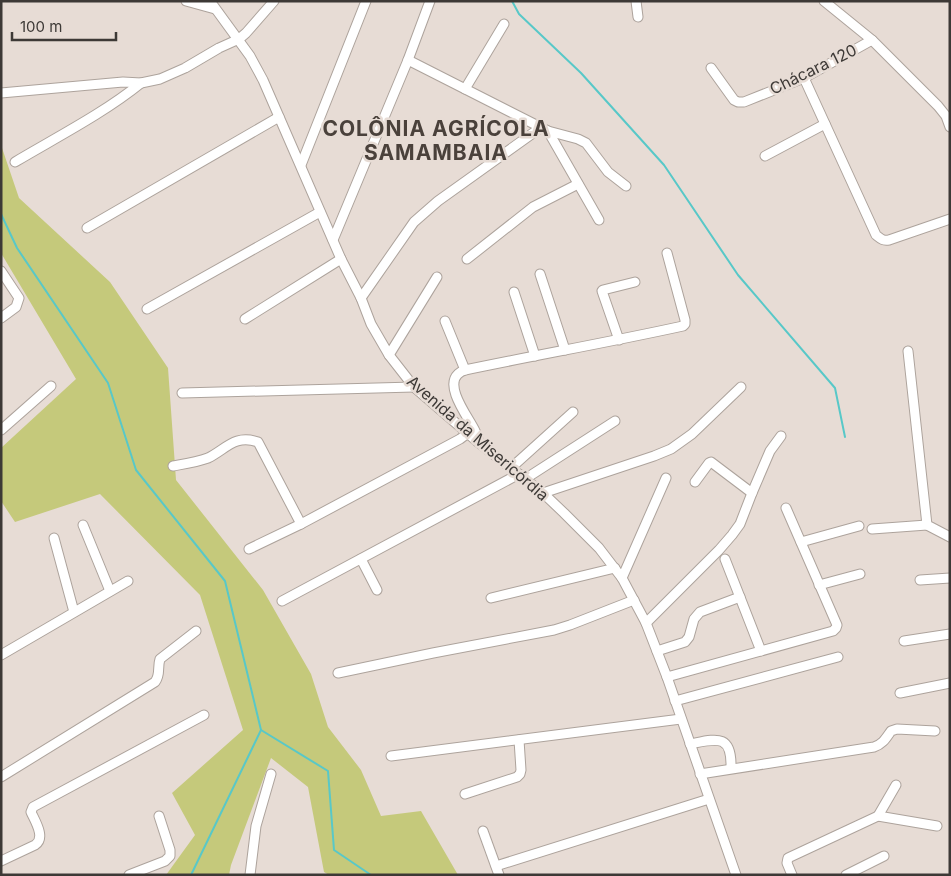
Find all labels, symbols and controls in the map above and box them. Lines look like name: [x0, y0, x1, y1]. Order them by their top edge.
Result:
scale bar: [12, 10, 116, 42]
text: 100 m: [20, 17, 62, 36]
street label: Chácara 120: [766, 39, 860, 99]
district label: COLÔNIA AGRÍCOLA SAMAMBAIA: [322, 115, 550, 165]
street label: Avenida da Misericórdia: [403, 371, 553, 505]

